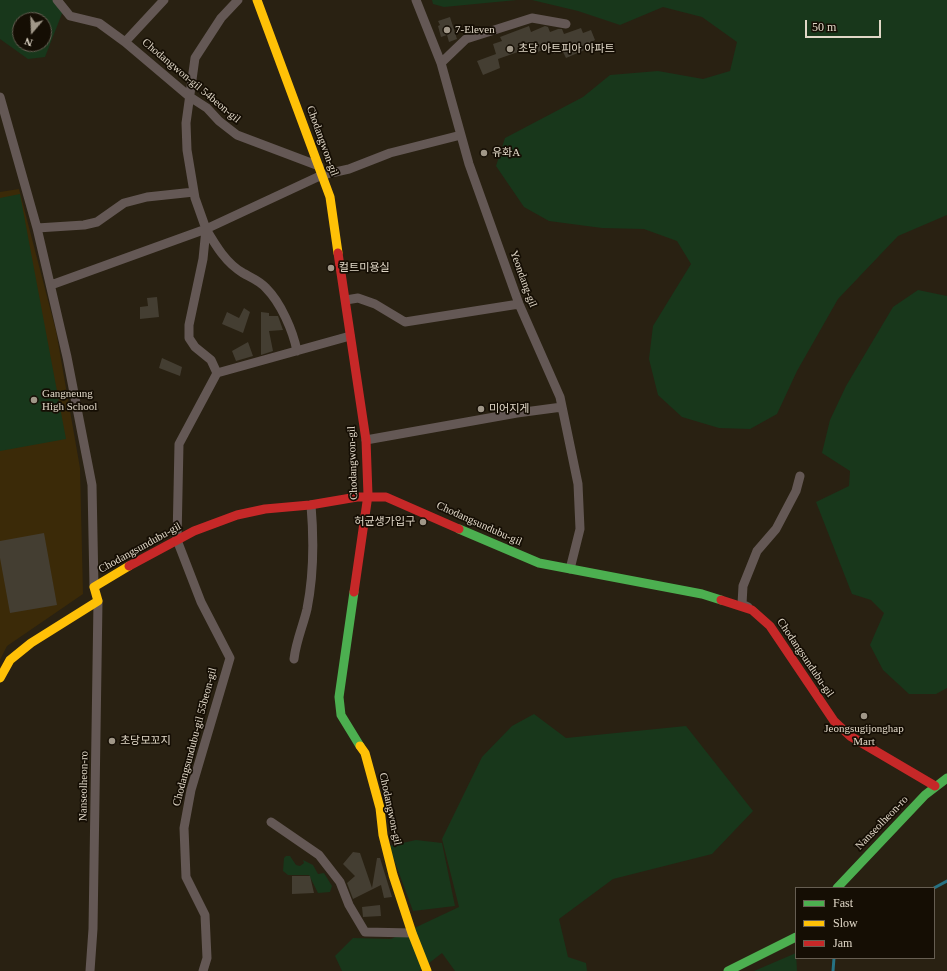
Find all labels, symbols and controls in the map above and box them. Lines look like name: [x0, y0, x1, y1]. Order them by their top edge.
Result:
north arrow: [12, 12, 52, 52]
scale bar: [807, 12, 883, 38]
text: 50 m: [812, 20, 836, 34]
place label: 7-Eleven: [455, 23, 495, 37]
marker: 7-Eleven: [442, 25, 452, 35]
text: N: [23, 35, 34, 49]
street label: Chodangwon-gil 54beon-gil: [139, 36, 243, 126]
place label: 초당 아트피아 아파트: [518, 42, 615, 56]
marker: 초당 아트피아 아파트: [505, 44, 515, 54]
street label: Chodangwon-gil: [303, 104, 341, 178]
place label: 유화A: [492, 146, 520, 160]
marker: 유화A: [479, 148, 489, 158]
street label: Yeondang-gil: [507, 249, 539, 309]
place label: 컬트미용실: [339, 261, 390, 275]
marker: 컬트미용실: [326, 263, 336, 273]
place label: Gangneung High School: [42, 387, 97, 413]
marker: Gangneung High School: [29, 395, 39, 405]
place label: 미어지게: [489, 402, 529, 416]
marker: 미어지게: [476, 404, 486, 414]
street label: Chodangwon-gil: [345, 426, 361, 500]
street label: Chodangsundubu-gil: [434, 499, 524, 549]
place label: 허균생가입구: [354, 515, 415, 529]
marker: 허균생가입구: [418, 517, 428, 527]
street label: Chodangsundubu-gil: [96, 520, 184, 576]
street label: Chodangsundubu-gil: [774, 616, 836, 700]
street label: Chodangsundubu-gil 55beon-gil: [170, 666, 220, 808]
marker: Jeongsugijonghap Mart: [859, 711, 869, 721]
place label: Jeongsugijonghap Mart: [824, 722, 904, 748]
place label: 초당모꼬지: [120, 734, 171, 748]
marker: 초당모꼬지: [107, 736, 117, 746]
street label: Nanseolheon-ro: [77, 751, 91, 821]
street label: Chodangwon-gil: [376, 771, 404, 847]
street label: Nanseolheon-ro: [853, 793, 911, 853]
legend: [795, 887, 935, 959]
text: Fast: [833, 896, 853, 910]
text: Slow: [833, 916, 858, 930]
text: Jam: [833, 936, 852, 950]

